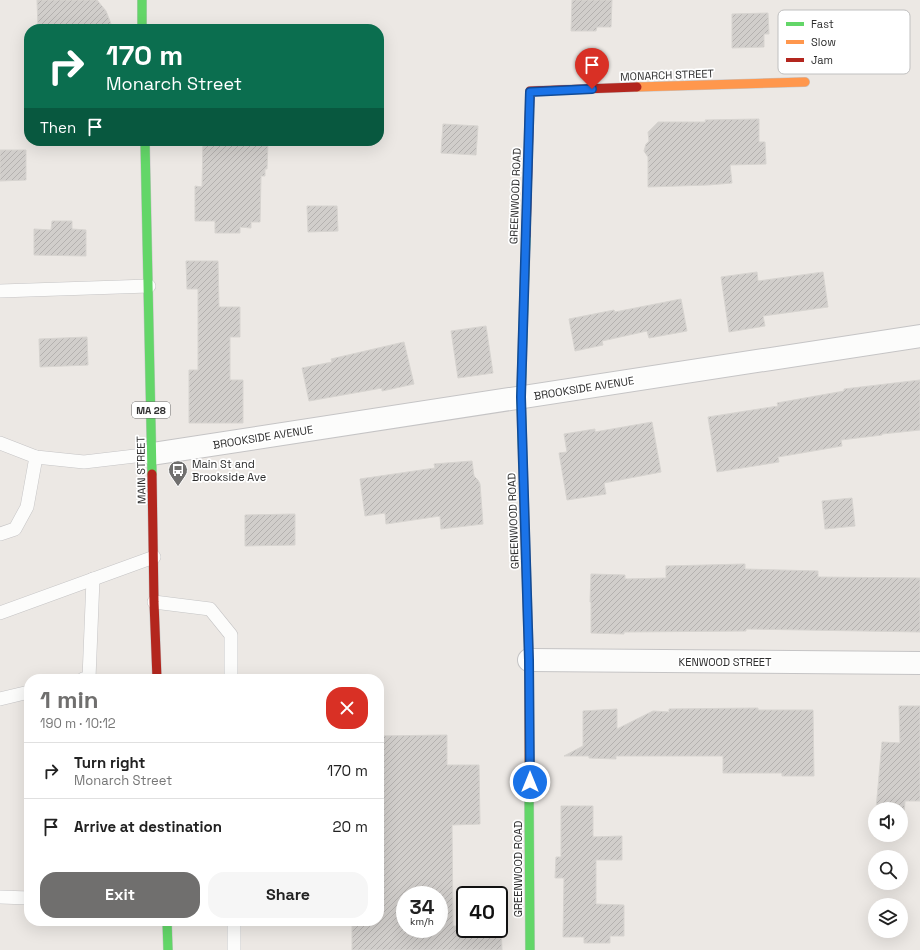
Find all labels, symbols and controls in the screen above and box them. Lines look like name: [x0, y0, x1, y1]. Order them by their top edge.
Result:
legend: [778, 10, 910, 74]
text: Fast: [811, 17, 834, 31]
text: Slow: [811, 35, 836, 49]
text: 170 m: [106, 37, 183, 73]
icon: right: [40, 40, 92, 92]
pin: [575, 48, 609, 89]
text: Jam: [811, 53, 833, 67]
icon: arrive: [581, 54, 603, 76]
street label: MONARCH STREET: [620, 66, 715, 84]
text: Monarch Street: [106, 72, 242, 95]
icon: arrive: [84, 116, 106, 138]
text: Then: [40, 118, 76, 137]
street label: GREENWOOD ROAD: [506, 148, 524, 244]
street label: BROOKSIDE AVENUE: [533, 373, 635, 403]
road number: MA 28: [132, 402, 170, 418]
street label: BROOKSIDE AVENUE: [212, 422, 314, 452]
street label: MAIN STREET: [133, 435, 149, 504]
place label: Main St and Brookside Ave: [192, 457, 266, 484]
bus stop icon: Main St and Brookside Ave: [167, 459, 189, 487]
street label: GREENWOOD ROAD: [504, 473, 522, 569]
street label: KENWOOD STREET: [679, 655, 772, 669]
text: 1 min: [40, 684, 99, 715]
button: close: [326, 687, 368, 729]
text: 190 m · 10:12: [40, 715, 116, 732]
text: Turn right: [74, 753, 145, 772]
icon: right: [40, 760, 62, 782]
text: 170 m: [327, 761, 368, 780]
position arrow: [509, 761, 551, 803]
text: Monarch Street: [74, 772, 172, 789]
map controls: [868, 802, 908, 938]
button: sound: [868, 802, 908, 842]
icon: arrive: [40, 816, 62, 838]
text: Arrive at destination: [74, 817, 222, 836]
text: 20 m: [333, 817, 368, 836]
street label: GREENWOOD ROAD: [511, 821, 525, 917]
button: search: [868, 850, 908, 890]
button: Exit: [40, 872, 200, 918]
button: Share: [208, 872, 368, 918]
speed limit sign: 40: [456, 886, 508, 938]
text: 34: [410, 894, 434, 920]
button: layers: [868, 898, 908, 938]
text: km/h: [410, 915, 434, 928]

